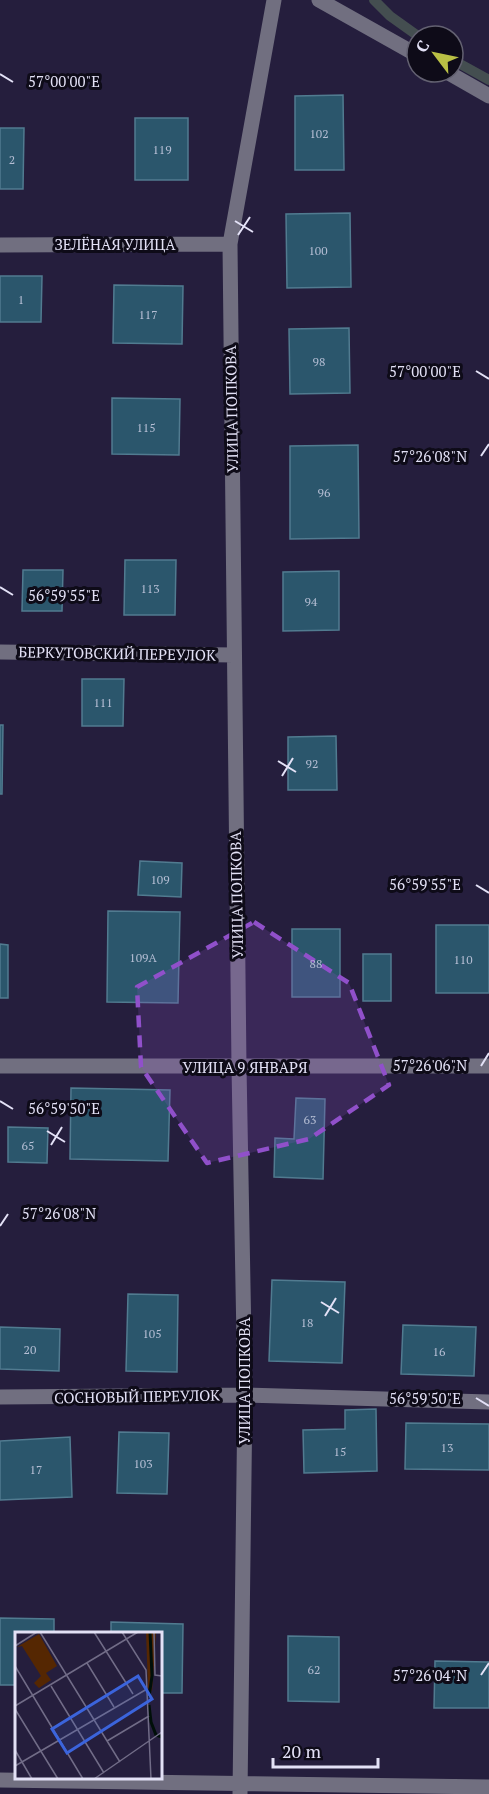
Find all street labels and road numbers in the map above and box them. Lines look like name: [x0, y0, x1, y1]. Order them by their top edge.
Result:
street label: ЗЕЛЁНАЯ УЛИЦА: [54, 234, 176, 254]
street label: УЛИЦА ПОПКОВА: [220, 344, 242, 473]
street label: БЕРКУТОВСКИЙ ПЕРЕУЛОК: [18, 641, 216, 665]
street label: УЛИЦА ПОПКОВА: [225, 830, 247, 959]
street label: УЛИЦА 9 ЯНВАРЯ: [183, 1057, 308, 1077]
street label: УЛИЦА ПОПКОВА: [234, 1317, 254, 1445]
street label: СОСНОВЫЙ ПЕРЕУЛОК: [54, 1385, 220, 1407]

